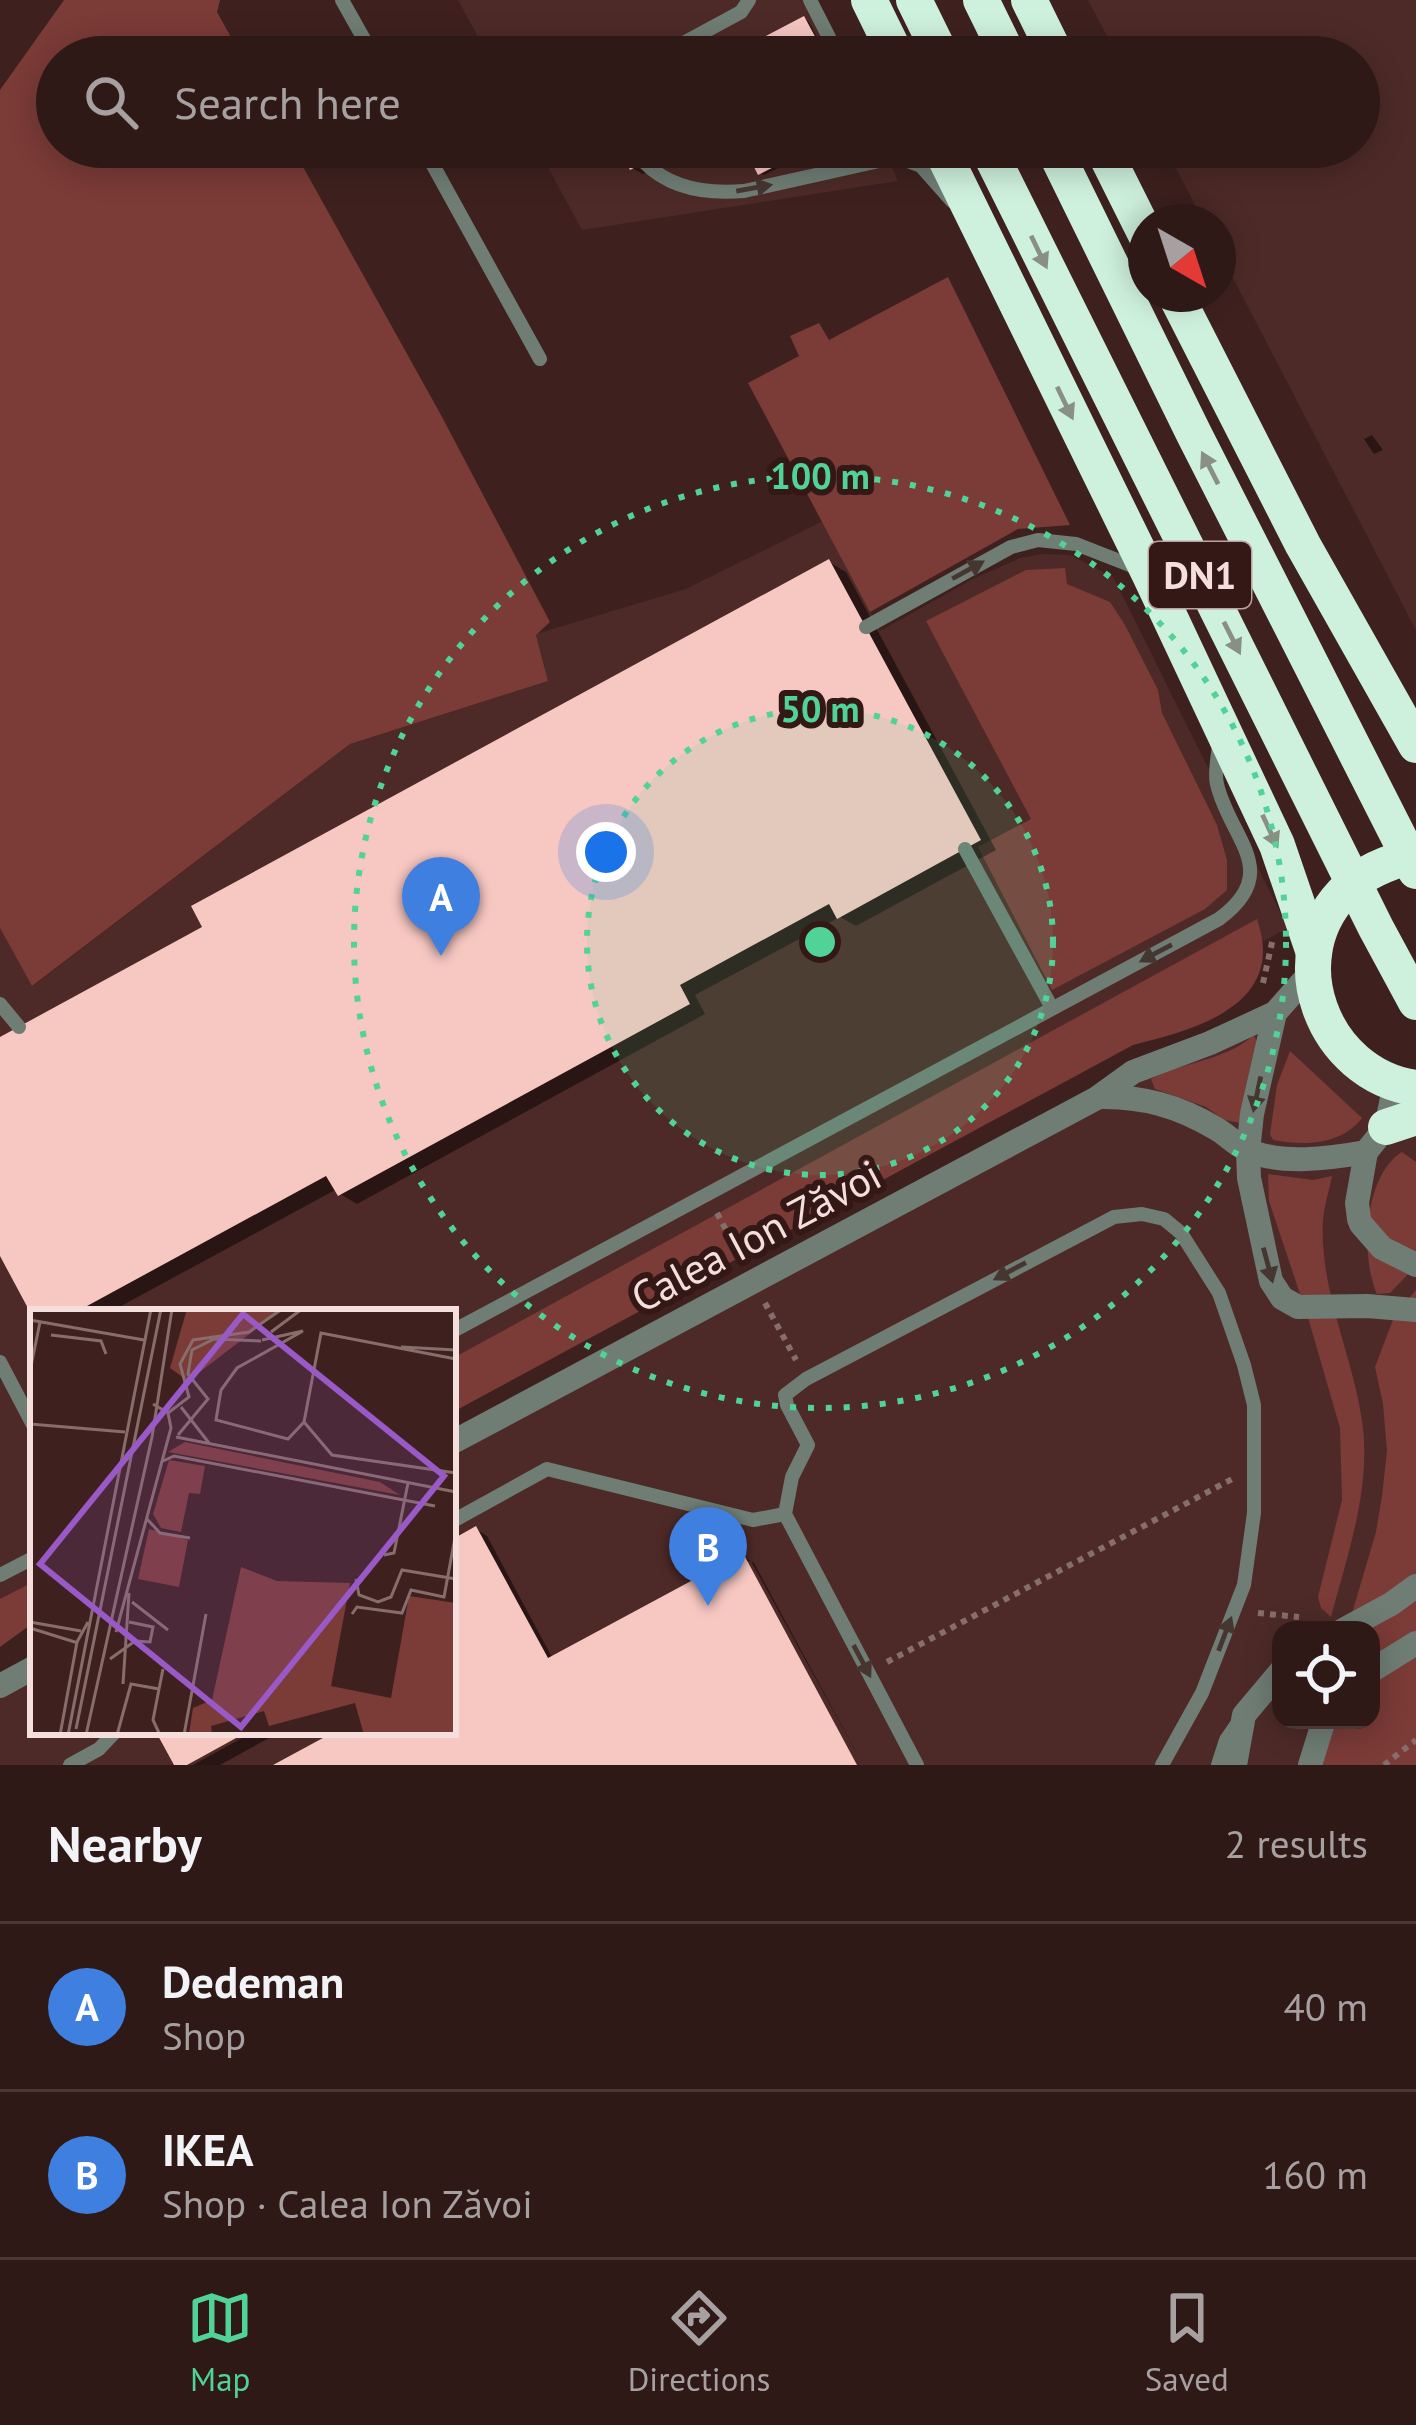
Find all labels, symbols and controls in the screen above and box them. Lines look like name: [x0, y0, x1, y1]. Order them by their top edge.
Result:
search box: [36, 36, 1380, 168]
icon: search: [78, 69, 144, 135]
text: Search here: [174, 73, 401, 131]
one-way arrow: [735, 178, 773, 197]
north arrow: [1128, 204, 1236, 312]
one-way arrow: [1029, 235, 1049, 270]
one-way arrow: [1055, 386, 1075, 421]
one-way arrow: [1201, 450, 1221, 485]
text: 100 m: [770, 452, 870, 499]
road number: DN1: [1149, 542, 1251, 608]
one-way arrow: [951, 561, 985, 582]
one-way arrow: [1221, 621, 1241, 656]
text: 50 m: [781, 685, 859, 732]
one-way arrow: [1260, 814, 1280, 849]
your location: [576, 822, 636, 882]
pin: A: [402, 857, 480, 956]
centre of rings: [799, 921, 841, 963]
one-way arrow: [1138, 942, 1173, 963]
one-way arrow: [1246, 1076, 1265, 1114]
street label: Calea Ion Zăvoi: [621, 1147, 890, 1324]
one-way arrow: [1260, 1247, 1279, 1284]
one-way arrow: [993, 1260, 1028, 1281]
inset map: [30, 1309, 456, 1735]
pin: B: [669, 1507, 747, 1606]
one-way arrow: [1217, 1615, 1236, 1651]
map controls: [1272, 1621, 1380, 1729]
button: locate: [1272, 1621, 1380, 1729]
one-way arrow: [851, 1643, 872, 1678]
text: Nearby: [48, 1810, 202, 1876]
text: 2 results: [1225, 1818, 1368, 1869]
text: Dedeman: [162, 1952, 344, 2010]
text: A: [75, 1981, 99, 2032]
text: 40 m: [1283, 1981, 1368, 2032]
text: Shop: [162, 2010, 246, 2061]
text: IKEA: [162, 2120, 253, 2178]
text: B: [75, 2149, 99, 2200]
text: 160 m: [1262, 2149, 1368, 2200]
text: Shop · Calea Ion Zăvoi: [162, 2178, 533, 2229]
tab: Map: [187, 2285, 253, 2400]
tab: Directions: [628, 2285, 770, 2400]
tab: Saved: [1145, 2285, 1229, 2400]

